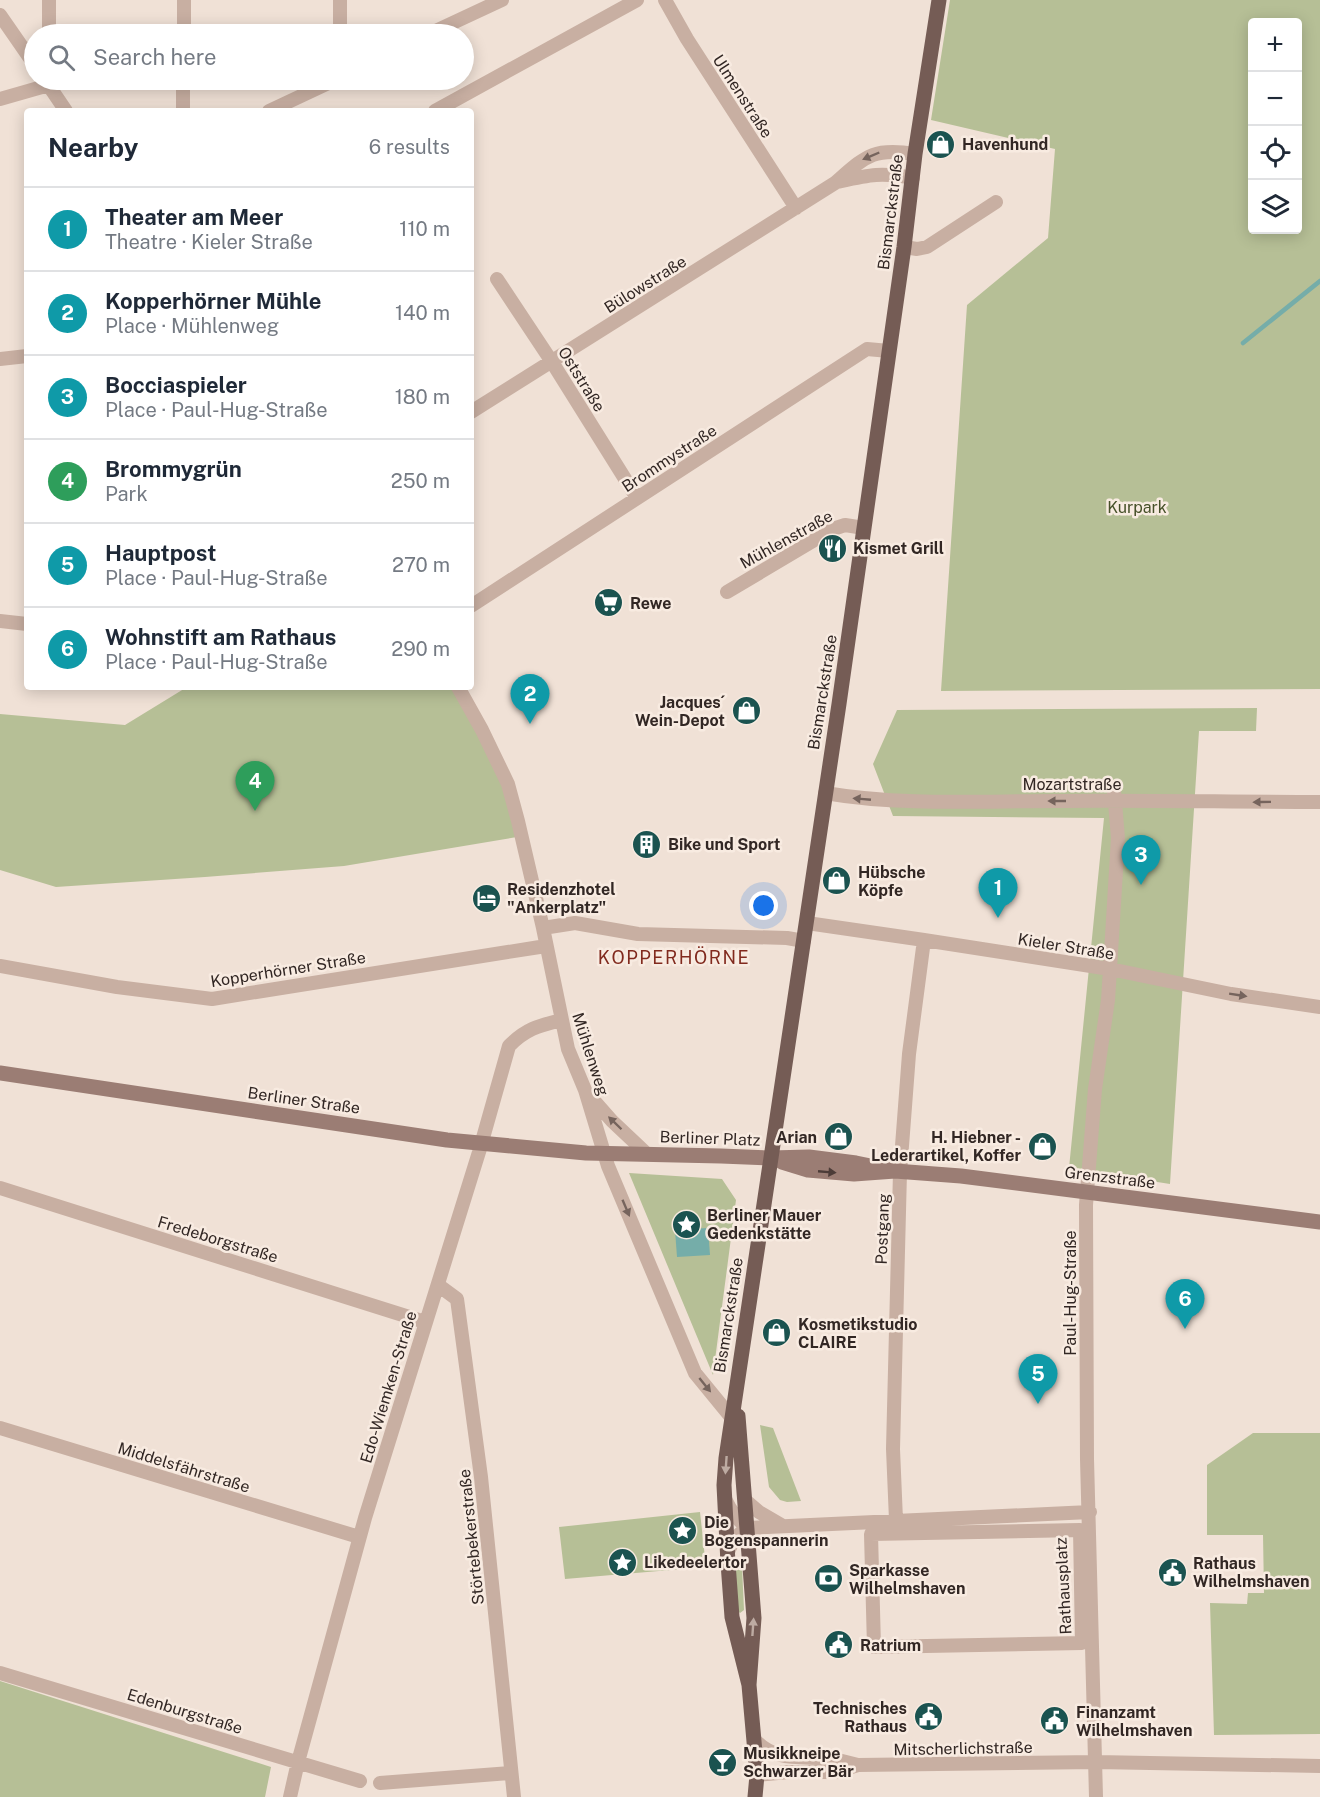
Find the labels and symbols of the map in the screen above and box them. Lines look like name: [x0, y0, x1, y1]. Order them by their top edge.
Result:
street label: Ulmenstraße: [709, 51, 777, 141]
shop icon: Havenhund: [925, 128, 957, 160]
place label: Havenhund: [962, 135, 1048, 154]
one-way arrow: [862, 151, 880, 161]
street label: Bismarckstraße: [874, 153, 907, 271]
street label: Bülowstraße: [601, 252, 690, 317]
street label: Oststraße: [554, 343, 609, 415]
street label: Brommystraße: [618, 421, 720, 496]
park label: Kurpark: [1107, 498, 1167, 517]
street label: Mühlenstraße: [737, 506, 836, 573]
restaurant icon: Kismet Grill: [816, 532, 848, 564]
place label: Kismet Grill: [853, 539, 944, 558]
supermarket icon: Rewe: [593, 587, 625, 619]
place label: Rewe: [630, 594, 671, 613]
street label: Bismarckstraße: [804, 633, 841, 751]
pin: 2: [510, 674, 550, 724]
place label: Jacques´ Wein-Depot: [635, 693, 726, 730]
shop icon: Jacques´ Wein-Depot: [730, 695, 762, 727]
pin: 4: [236, 762, 274, 811]
street label: Mozartstraße: [1022, 775, 1122, 794]
one-way arrow: [852, 794, 871, 804]
one-way arrow: [1047, 796, 1066, 806]
one-way arrow: [1252, 797, 1271, 807]
building icon: Bike und Sport: [631, 828, 663, 860]
place label: Bike und Sport: [668, 835, 781, 854]
pin: 3: [1122, 836, 1160, 885]
place label: Hübsche Köpfe: [858, 863, 925, 900]
shop icon: Hübsche Köpfe: [821, 865, 853, 897]
pin: 1: [978, 868, 1018, 918]
place label: Residenzhotel "Ankerplatz": [507, 880, 615, 917]
hotel icon: Residenzhotel "Ankerplatz": [470, 882, 502, 914]
your location: [749, 891, 778, 920]
street label: Kieler Straße: [1016, 929, 1116, 964]
district label: KOPPERHÖRNE: [598, 946, 750, 968]
street label: Kopperhörner Straße: [209, 948, 367, 991]
one-way arrow: [1229, 991, 1248, 1000]
street label: Mühlenweg: [568, 1010, 613, 1098]
street label: Berliner Straße: [247, 1083, 361, 1118]
one-way arrow: [607, 1116, 622, 1130]
shop icon: Arian: [822, 1121, 854, 1153]
street label: Berliner Platz: [659, 1127, 761, 1150]
place label: Arian: [776, 1128, 817, 1147]
place label: H. Hiebner - Lederartikel, Koffer: [871, 1128, 1021, 1165]
shop icon: H. Hiebner - Lederartikel, Koffer: [1026, 1130, 1058, 1162]
street label: Grenzstraße: [1063, 1163, 1156, 1192]
one-way arrow: [818, 1167, 837, 1177]
street label: Postgang: [872, 1193, 893, 1265]
one-way arrow: [621, 1199, 631, 1217]
place label: Berliner Mauer Gedenkstätte: [707, 1206, 822, 1243]
place icon: Berliner Mauer Gedenkstätte: [670, 1208, 702, 1240]
street label: Fredeborgstraße: [155, 1212, 280, 1267]
street label: Paul-Hug-Straße: [1061, 1230, 1080, 1356]
street label: Bismarckstraße: [710, 1256, 747, 1374]
pin: 6: [1166, 1280, 1204, 1329]
street label: Edo-Wiemken-Straße: [356, 1309, 421, 1465]
place label: Kosmetikstudio CLAIRE: [798, 1315, 918, 1352]
shop icon: Kosmetikstudio CLAIRE: [761, 1317, 793, 1349]
pin: 5: [1018, 1354, 1058, 1404]
one-way arrow: [698, 1377, 711, 1392]
street label: Middelsfährstraße: [116, 1438, 252, 1497]
one-way arrow: [721, 1456, 730, 1475]
street label: Störtebekerstraße: [455, 1468, 488, 1606]
place label: Die Bogenspannerin: [704, 1513, 828, 1550]
place icon: Die Bogenspannerin: [667, 1515, 699, 1547]
street label: Rathausplatz: [1051, 1536, 1076, 1635]
place icon: Likedeelertor: [607, 1546, 639, 1578]
place label: Likedeelertor: [644, 1553, 747, 1572]
place label: Rathaus Wilhelmshaven: [1193, 1554, 1310, 1591]
public building icon: Rathaus Wilhelmshaven: [1156, 1556, 1188, 1588]
place label: Sparkasse Wilhelmshaven: [849, 1561, 966, 1598]
bank icon: Sparkasse Wilhelmshaven: [812, 1563, 844, 1595]
one-way arrow: [749, 1617, 758, 1636]
public building icon: Ratrium: [823, 1629, 855, 1661]
place label: Ratrium: [860, 1636, 921, 1655]
street label: Edenburgstraße: [125, 1685, 245, 1738]
place label: Technisches Rathaus: [813, 1699, 907, 1736]
public building icon: Technisches Rathaus: [912, 1701, 944, 1733]
place label: Finanzamt Wilhelmshaven: [1076, 1703, 1193, 1740]
public building icon: Finanzamt Wilhelmshaven: [1039, 1705, 1071, 1737]
street label: Mitscherlichstraße: [893, 1738, 1033, 1759]
place label: Musikkneipe Schwarzer Bär: [743, 1744, 854, 1781]
bar icon: Musikkneipe Schwarzer Bär: [706, 1746, 738, 1778]

